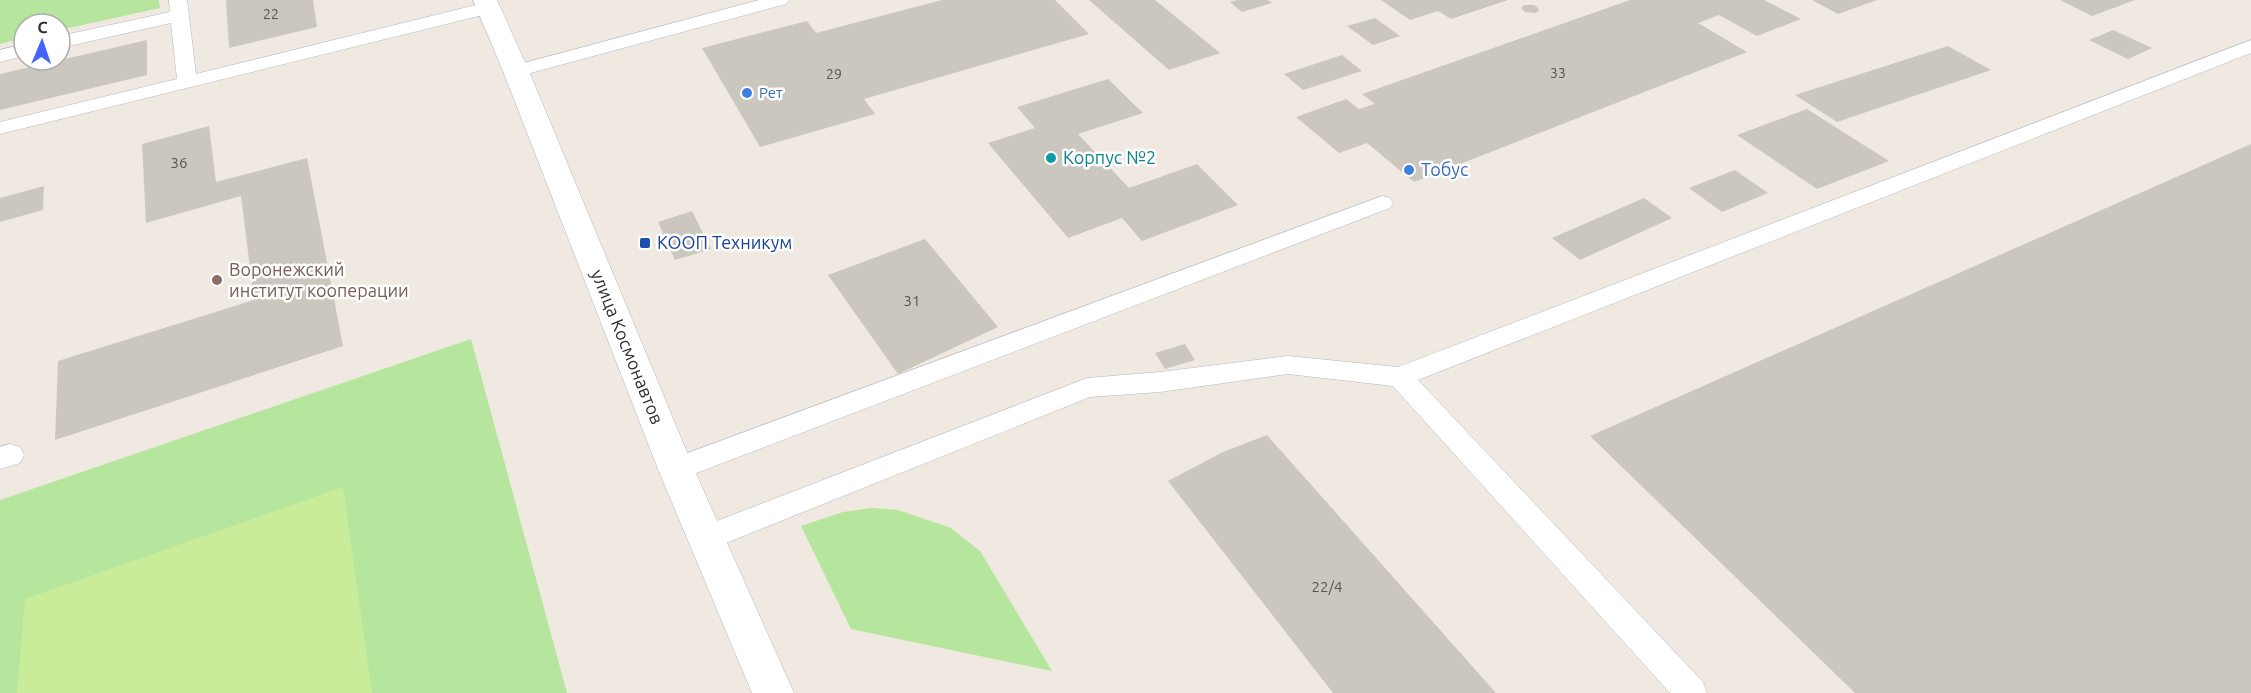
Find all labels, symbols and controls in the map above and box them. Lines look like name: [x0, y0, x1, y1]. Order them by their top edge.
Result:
house number: 22: [263, 6, 279, 22]
north arrow: [12, 12, 72, 72]
text: С: [37, 18, 48, 36]
house number: 33: [1550, 65, 1566, 81]
house number: 29: [826, 66, 842, 82]
place label: Рет: [759, 84, 783, 101]
marker: Рет: [740, 86, 754, 100]
place label: Корпус №2: [1063, 147, 1156, 167]
marker: Корпус №2: [1044, 151, 1058, 165]
house number: 36: [171, 154, 187, 171]
place label: Тобус: [1421, 159, 1468, 179]
marker: Тобус: [1402, 163, 1416, 177]
place label: КООП Техникум: [657, 232, 792, 252]
marker: КООП Техникум: [638, 236, 652, 250]
place label: Воронежский институт кооперации: [229, 259, 409, 300]
street label: улица Космонавтов: [588, 266, 668, 427]
marker: Воронежский институт кооперации: [210, 273, 224, 287]
house number: 31: [904, 292, 920, 309]
house number: 22/4: [1312, 578, 1342, 595]

